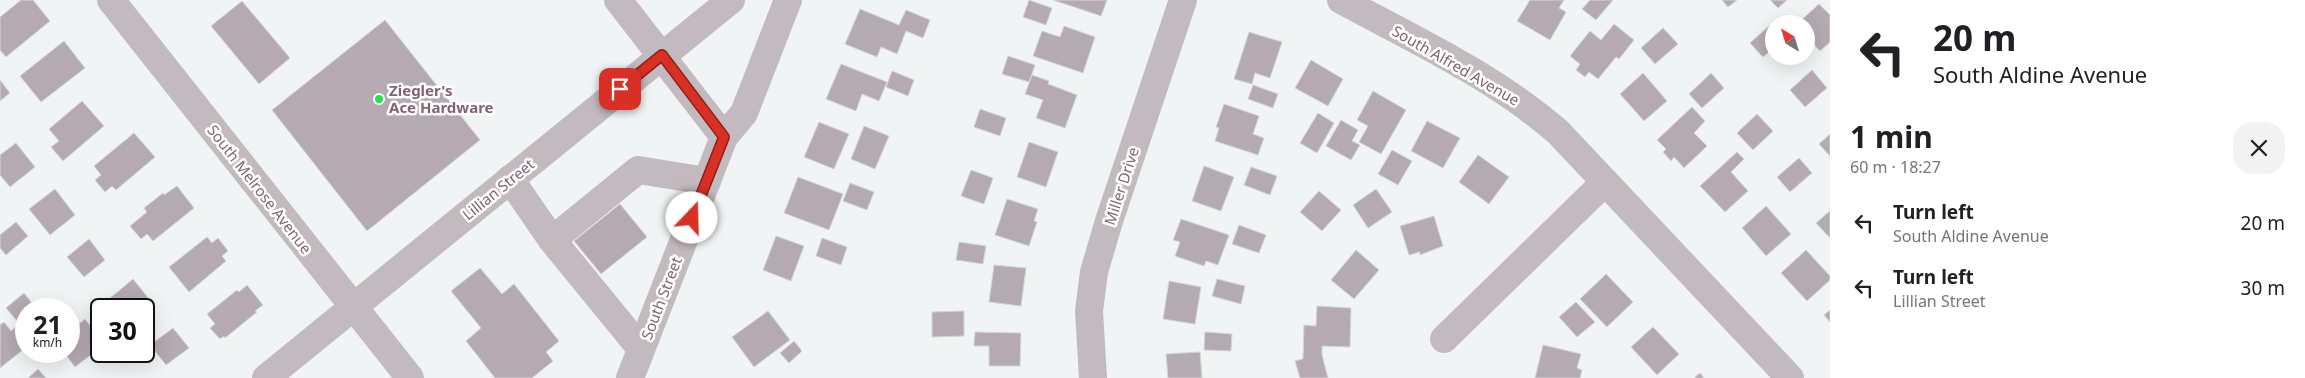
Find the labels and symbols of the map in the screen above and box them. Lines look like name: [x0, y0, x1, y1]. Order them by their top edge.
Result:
north arrow: [1765, 15, 1815, 65]
street label: South Alfred Avenue: [1389, 20, 1523, 110]
pin: [599, 68, 641, 110]
place label: Ziegler's Ace Hardware: [389, 80, 494, 117]
marker: Ziegler's Ace Hardware: [373, 93, 385, 105]
street label: South Melrose Avenue: [203, 120, 317, 258]
street label: Miller Drive: [1099, 144, 1143, 228]
street label: Lillian Street: [458, 154, 538, 224]
position arrow: [665, 191, 717, 243]
street label: South Street: [636, 253, 686, 342]
speed limit sign: 30: [90, 298, 155, 363]

